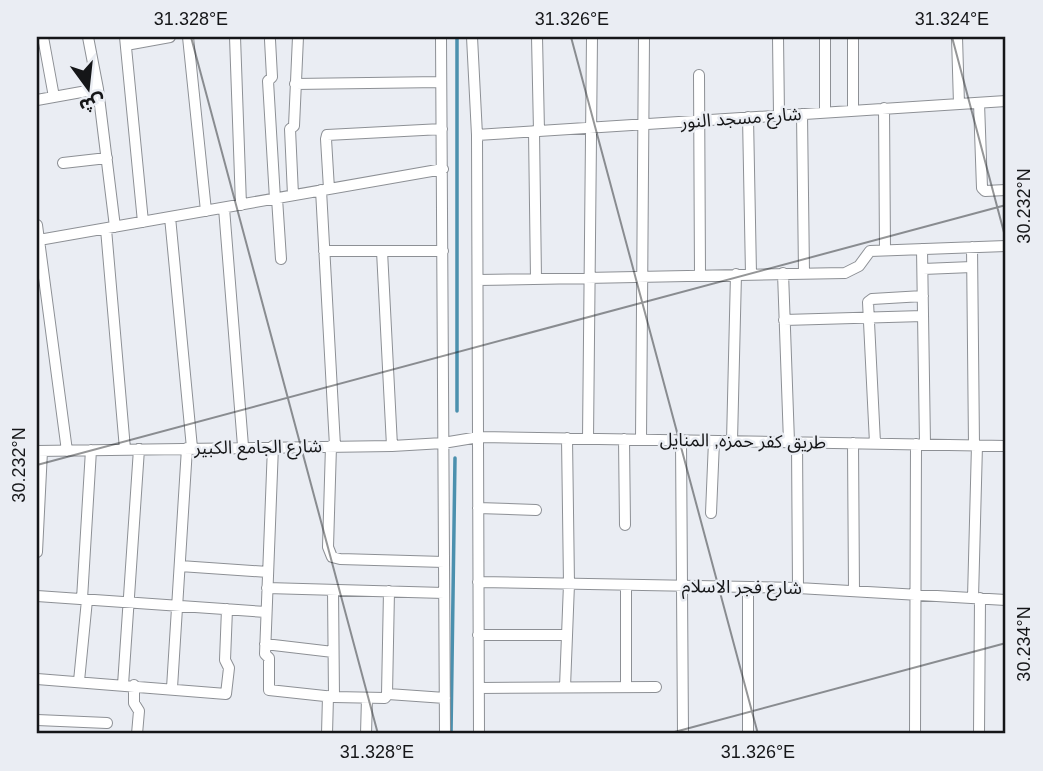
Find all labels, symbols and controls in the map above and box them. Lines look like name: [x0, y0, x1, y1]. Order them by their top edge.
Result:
text: 31.328°E: [154, 9, 228, 29]
text: 31.326°E: [535, 9, 609, 29]
text: 31.324°E: [915, 9, 989, 29]
north arrow: [52, 52, 122, 122]
text: ش: [77, 90, 108, 117]
street label: شارع مسجد النور: [679, 104, 802, 136]
text: 30.232°N: [1014, 168, 1034, 244]
text: 30.232°N: [9, 427, 29, 503]
street label: طريق كفر حمزه, المنايل: [660, 430, 826, 453]
street label: شارع الجامع الكبير: [193, 436, 322, 462]
street label: شارع فجر الاسلام: [682, 576, 802, 602]
text: 30.234°N: [1014, 606, 1034, 682]
text: 31.328°E: [340, 742, 414, 762]
text: 31.326°E: [721, 742, 795, 762]

